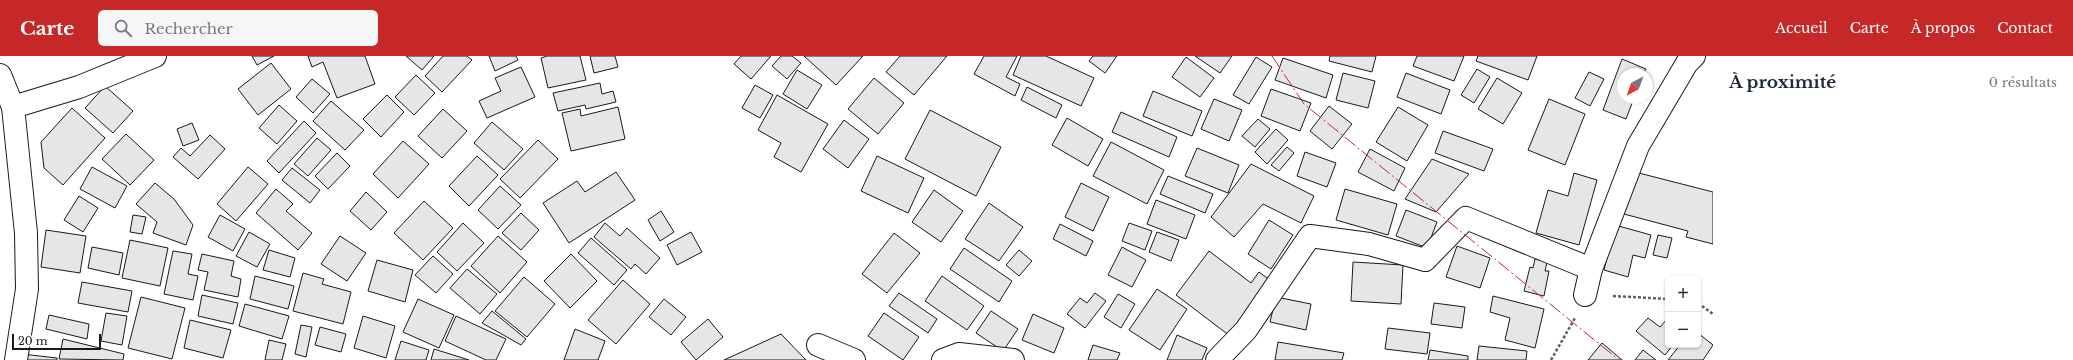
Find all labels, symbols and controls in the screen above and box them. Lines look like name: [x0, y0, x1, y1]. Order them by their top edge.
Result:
search box: [98, 10, 378, 46]
text: Carte: [20, 17, 74, 40]
icon: search: [112, 17, 134, 39]
text: Rechercher: [144, 19, 233, 38]
text: Accueil: [1775, 19, 1828, 37]
text: Carte: [1850, 19, 1889, 37]
text: À propos: [1911, 19, 1975, 37]
text: Contact: [1997, 19, 2053, 37]
north arrow: [1617, 68, 1653, 104]
text: À proximité: [1729, 72, 1836, 93]
text: 0 résultats: [1989, 74, 2057, 91]
map controls: [1665, 276, 1701, 348]
button: +: [1665, 276, 1701, 312]
button: −: [1665, 312, 1701, 348]
scale bar: [12, 332, 101, 351]
text: 20 m: [18, 334, 48, 348]

